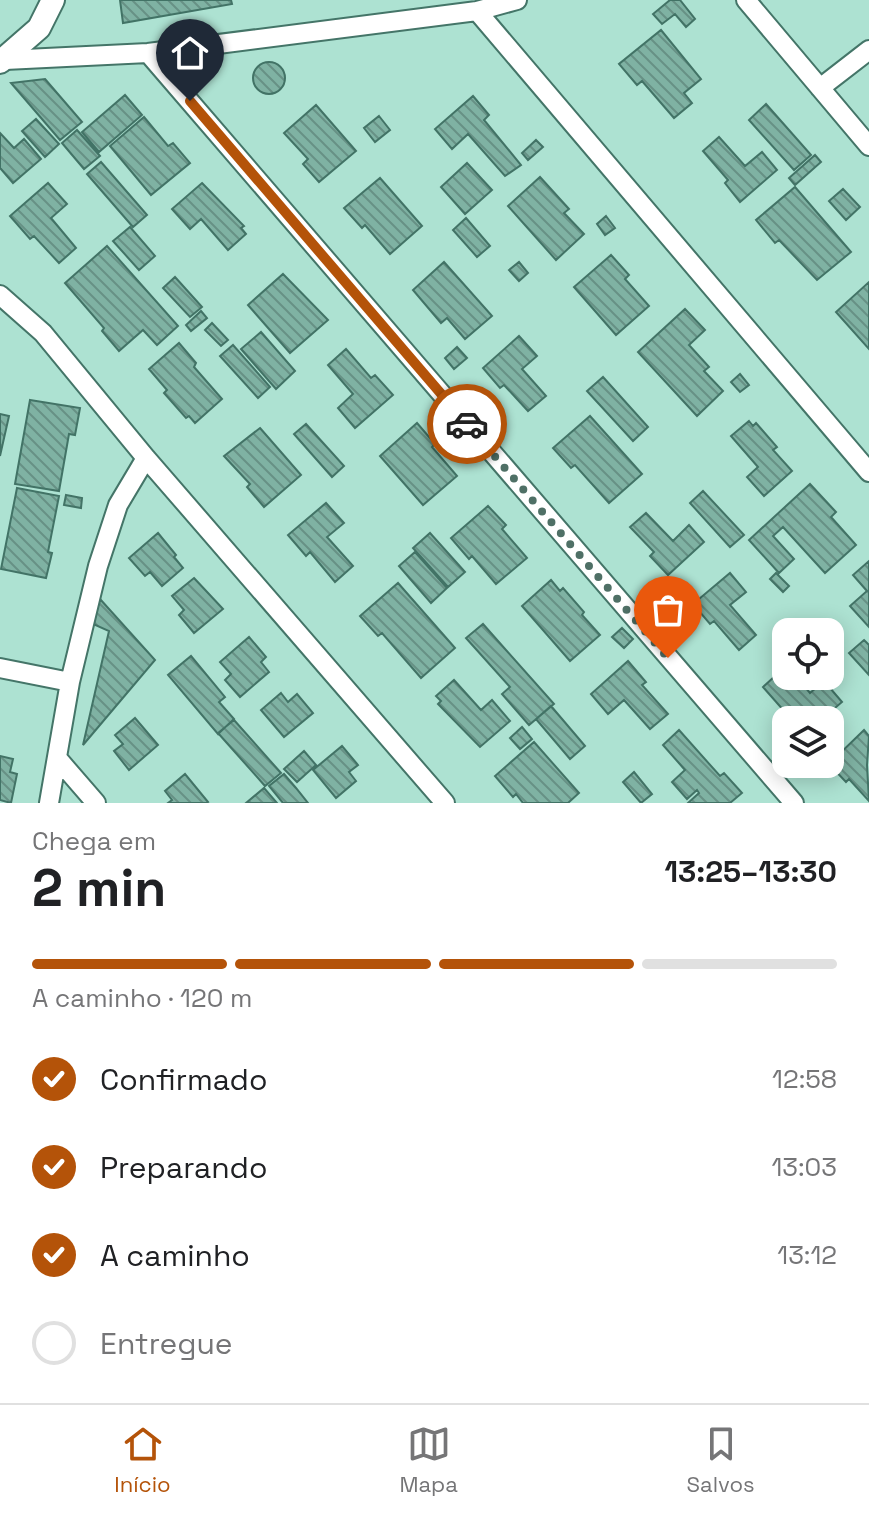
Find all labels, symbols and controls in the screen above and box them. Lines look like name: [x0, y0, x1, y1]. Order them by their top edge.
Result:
pin: [156, 19, 224, 101]
icon: home: [168, 31, 212, 75]
courier: [427, 384, 507, 464]
icon: car: [445, 402, 489, 446]
pin: [634, 576, 702, 658]
icon: bag: [646, 588, 690, 632]
map controls: [772, 618, 844, 778]
button: locate: [772, 618, 844, 690]
button: layers: [772, 706, 844, 778]
text: Chega em: [32, 824, 156, 858]
text: 13:25–13:30: [665, 852, 837, 891]
text: 2 min: [32, 855, 166, 921]
text: A caminho · 120 m: [32, 981, 252, 1015]
icon: check: [32, 1057, 76, 1101]
text: Confirmado: [100, 1060, 267, 1099]
text: 12:58: [772, 1062, 837, 1096]
icon: check: [32, 1145, 76, 1189]
text: Preparando: [100, 1148, 267, 1187]
text: 13:03: [771, 1150, 837, 1184]
icon: check: [32, 1233, 76, 1277]
text: A caminho: [100, 1236, 250, 1275]
text: 13:12: [777, 1238, 837, 1272]
text: Entregue: [100, 1324, 233, 1363]
tab: Início: [114, 1422, 171, 1498]
tab: Mapa: [399, 1422, 458, 1498]
tab: Salvos: [687, 1422, 755, 1498]

